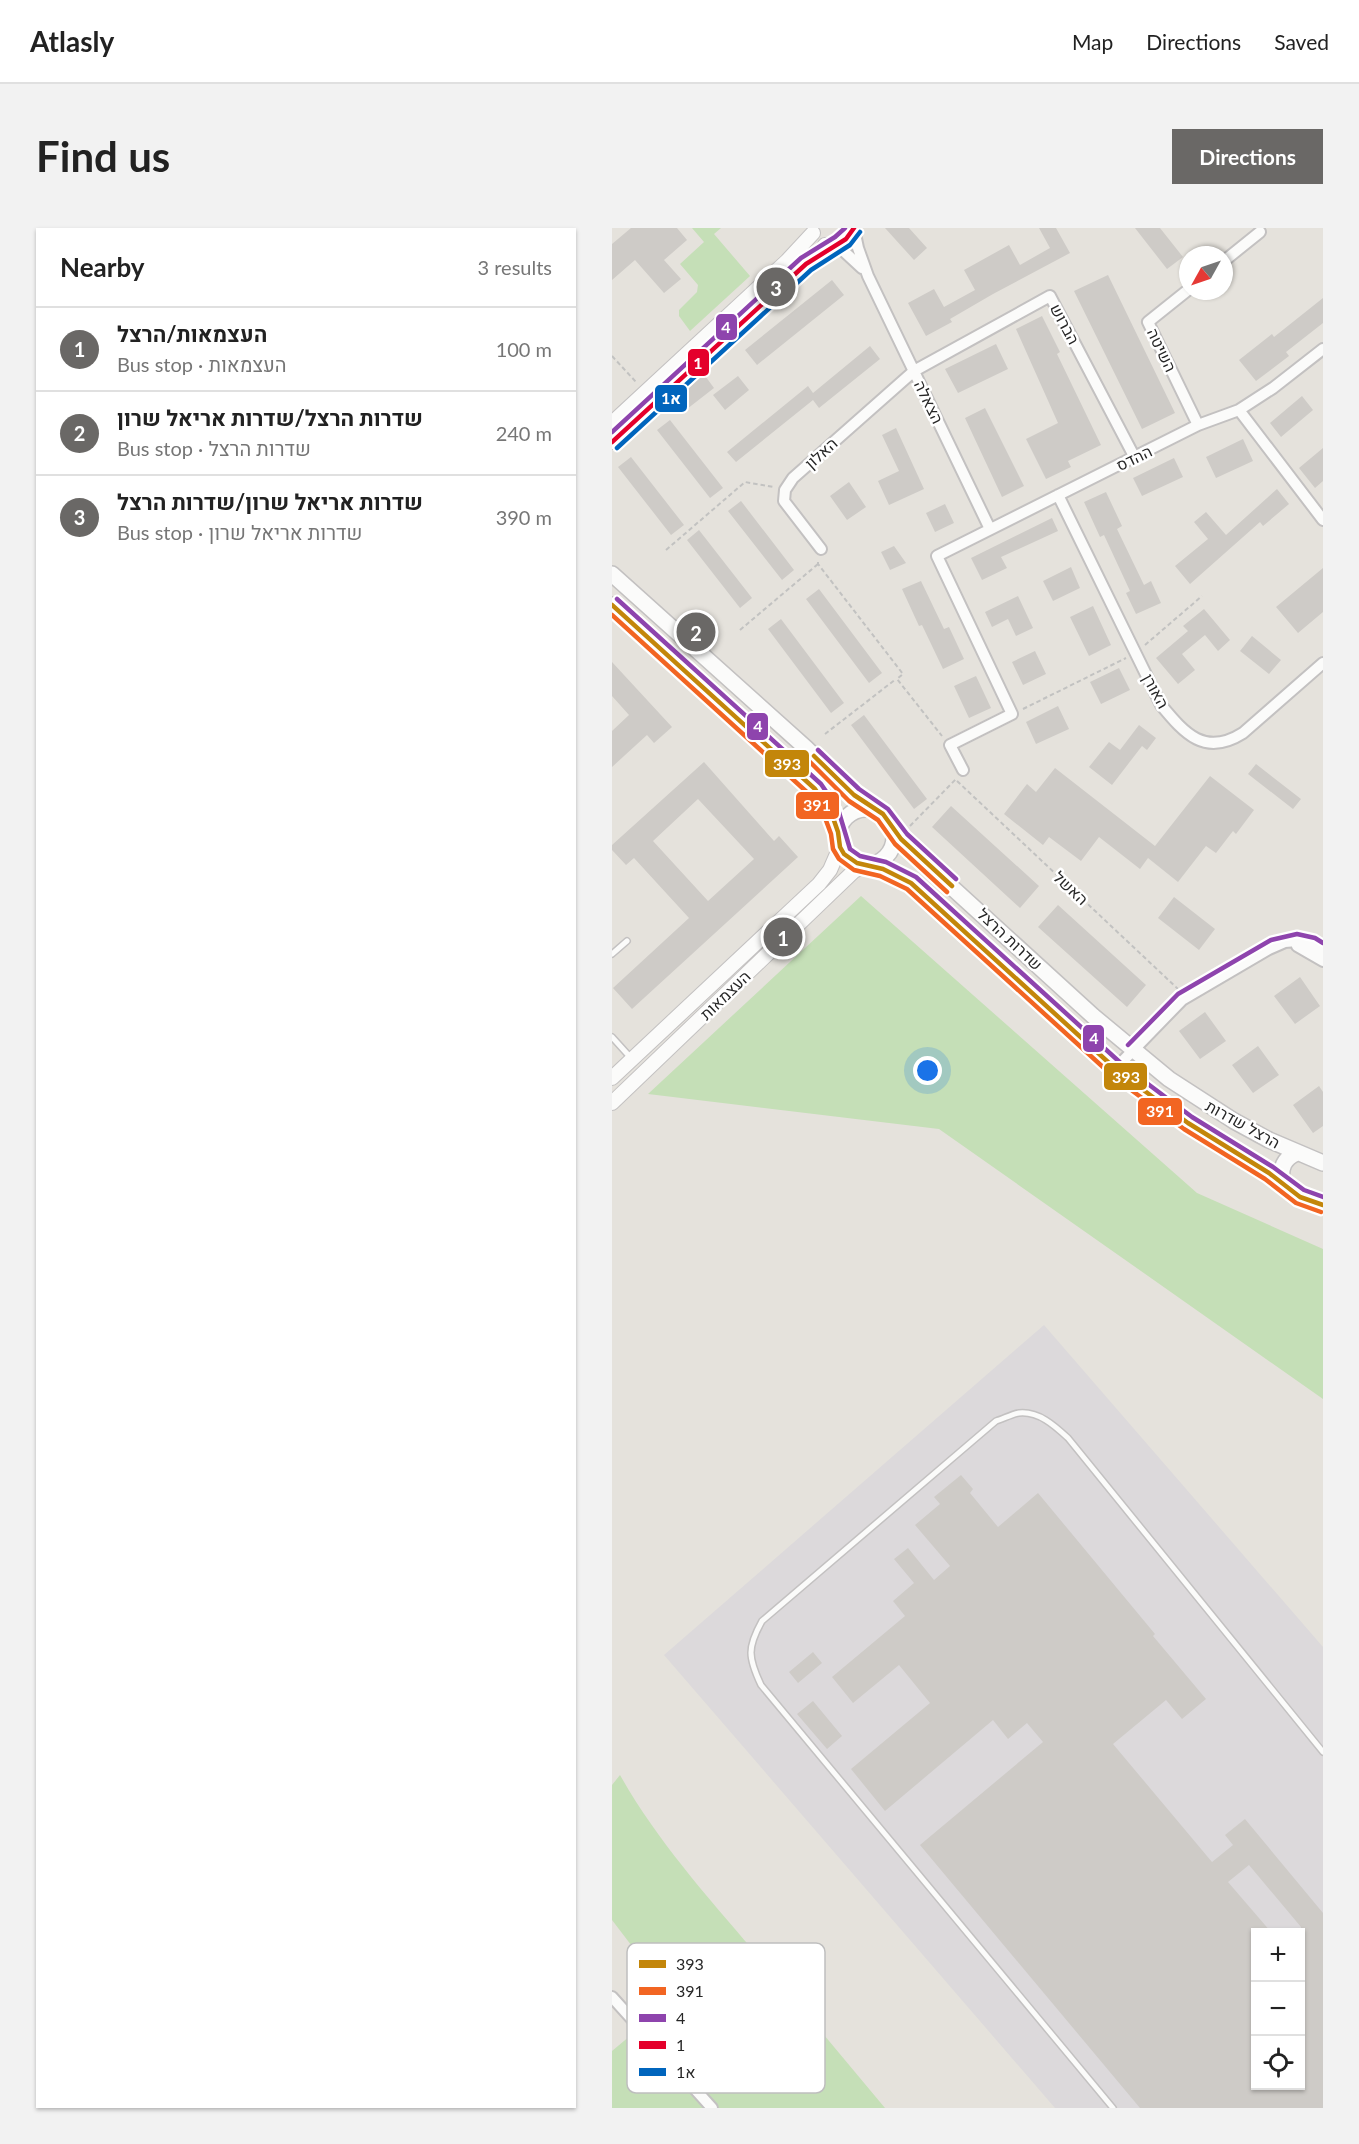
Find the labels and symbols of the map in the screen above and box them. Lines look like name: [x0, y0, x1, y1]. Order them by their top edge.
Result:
north arrow: [1179, 246, 1233, 300]
pin: 3: [756, 264, 796, 310]
street label: הברוש: [1047, 300, 1084, 347]
line badge: 4: [715, 313, 738, 341]
text: 4: [721, 317, 731, 336]
street label: השיטה: [1144, 325, 1181, 375]
line badge: 1: [687, 348, 710, 377]
text: 1: [693, 353, 703, 372]
street label: הצאלה: [911, 377, 948, 427]
line badge: 1א: [654, 384, 688, 413]
text: 1א: [661, 388, 681, 407]
street label: האלון: [800, 433, 841, 472]
street label: ההדס: [1113, 441, 1155, 474]
pin: 2: [676, 610, 716, 654]
street label: האורן: [1139, 670, 1174, 711]
line badge: 4: [746, 712, 769, 741]
text: 4: [753, 716, 763, 735]
line badge: 393: [764, 749, 810, 778]
text: 393: [773, 754, 801, 773]
line badge: 391: [795, 791, 840, 820]
text: 391: [803, 795, 831, 814]
street label: האשל: [1050, 867, 1093, 908]
street label: שדרות הרצל: [974, 904, 1047, 974]
pin: 1: [764, 914, 802, 960]
street label: העצמאות: [696, 966, 754, 1023]
line badge: 4: [1082, 1024, 1105, 1053]
text: 4: [1089, 1028, 1099, 1047]
your location: [913, 1056, 942, 1085]
line badge: 393: [1103, 1062, 1148, 1091]
text: 393: [1112, 1067, 1140, 1086]
street label: הרצל שדרות: [1203, 1095, 1284, 1152]
line badge: 391: [1137, 1097, 1183, 1126]
text: 391: [1146, 1101, 1174, 1120]
legend: [627, 1943, 825, 2093]
text: 393: [676, 1954, 704, 1973]
text: 391: [676, 1981, 704, 2000]
text: 4: [676, 2008, 685, 2027]
text: 1: [676, 2035, 685, 2054]
text: 1א: [676, 2062, 696, 2081]

